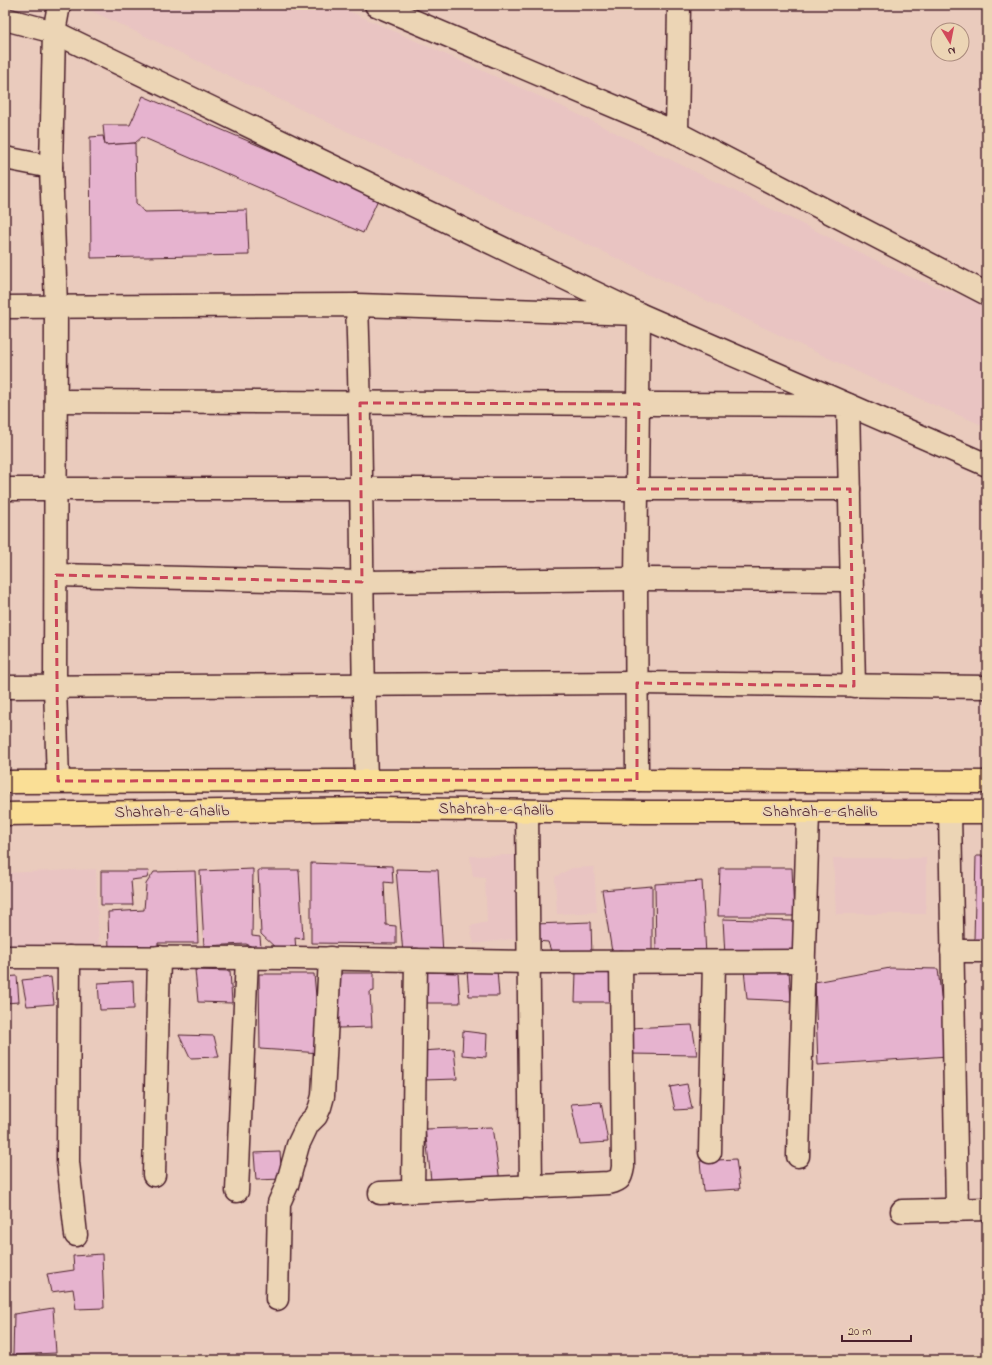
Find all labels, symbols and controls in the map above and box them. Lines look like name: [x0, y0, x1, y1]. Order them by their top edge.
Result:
north arrow: [930, 22, 970, 62]
text: N: [947, 42, 957, 59]
street label: Shahrah-e-Ghalib: [438, 797, 554, 823]
street label: Shahrah-e-Ghalib: [114, 799, 230, 825]
street label: Shahrah-e-Ghalib: [763, 800, 878, 824]
scale bar: [842, 1317, 911, 1343]
text: 20 m: [848, 1323, 871, 1341]

